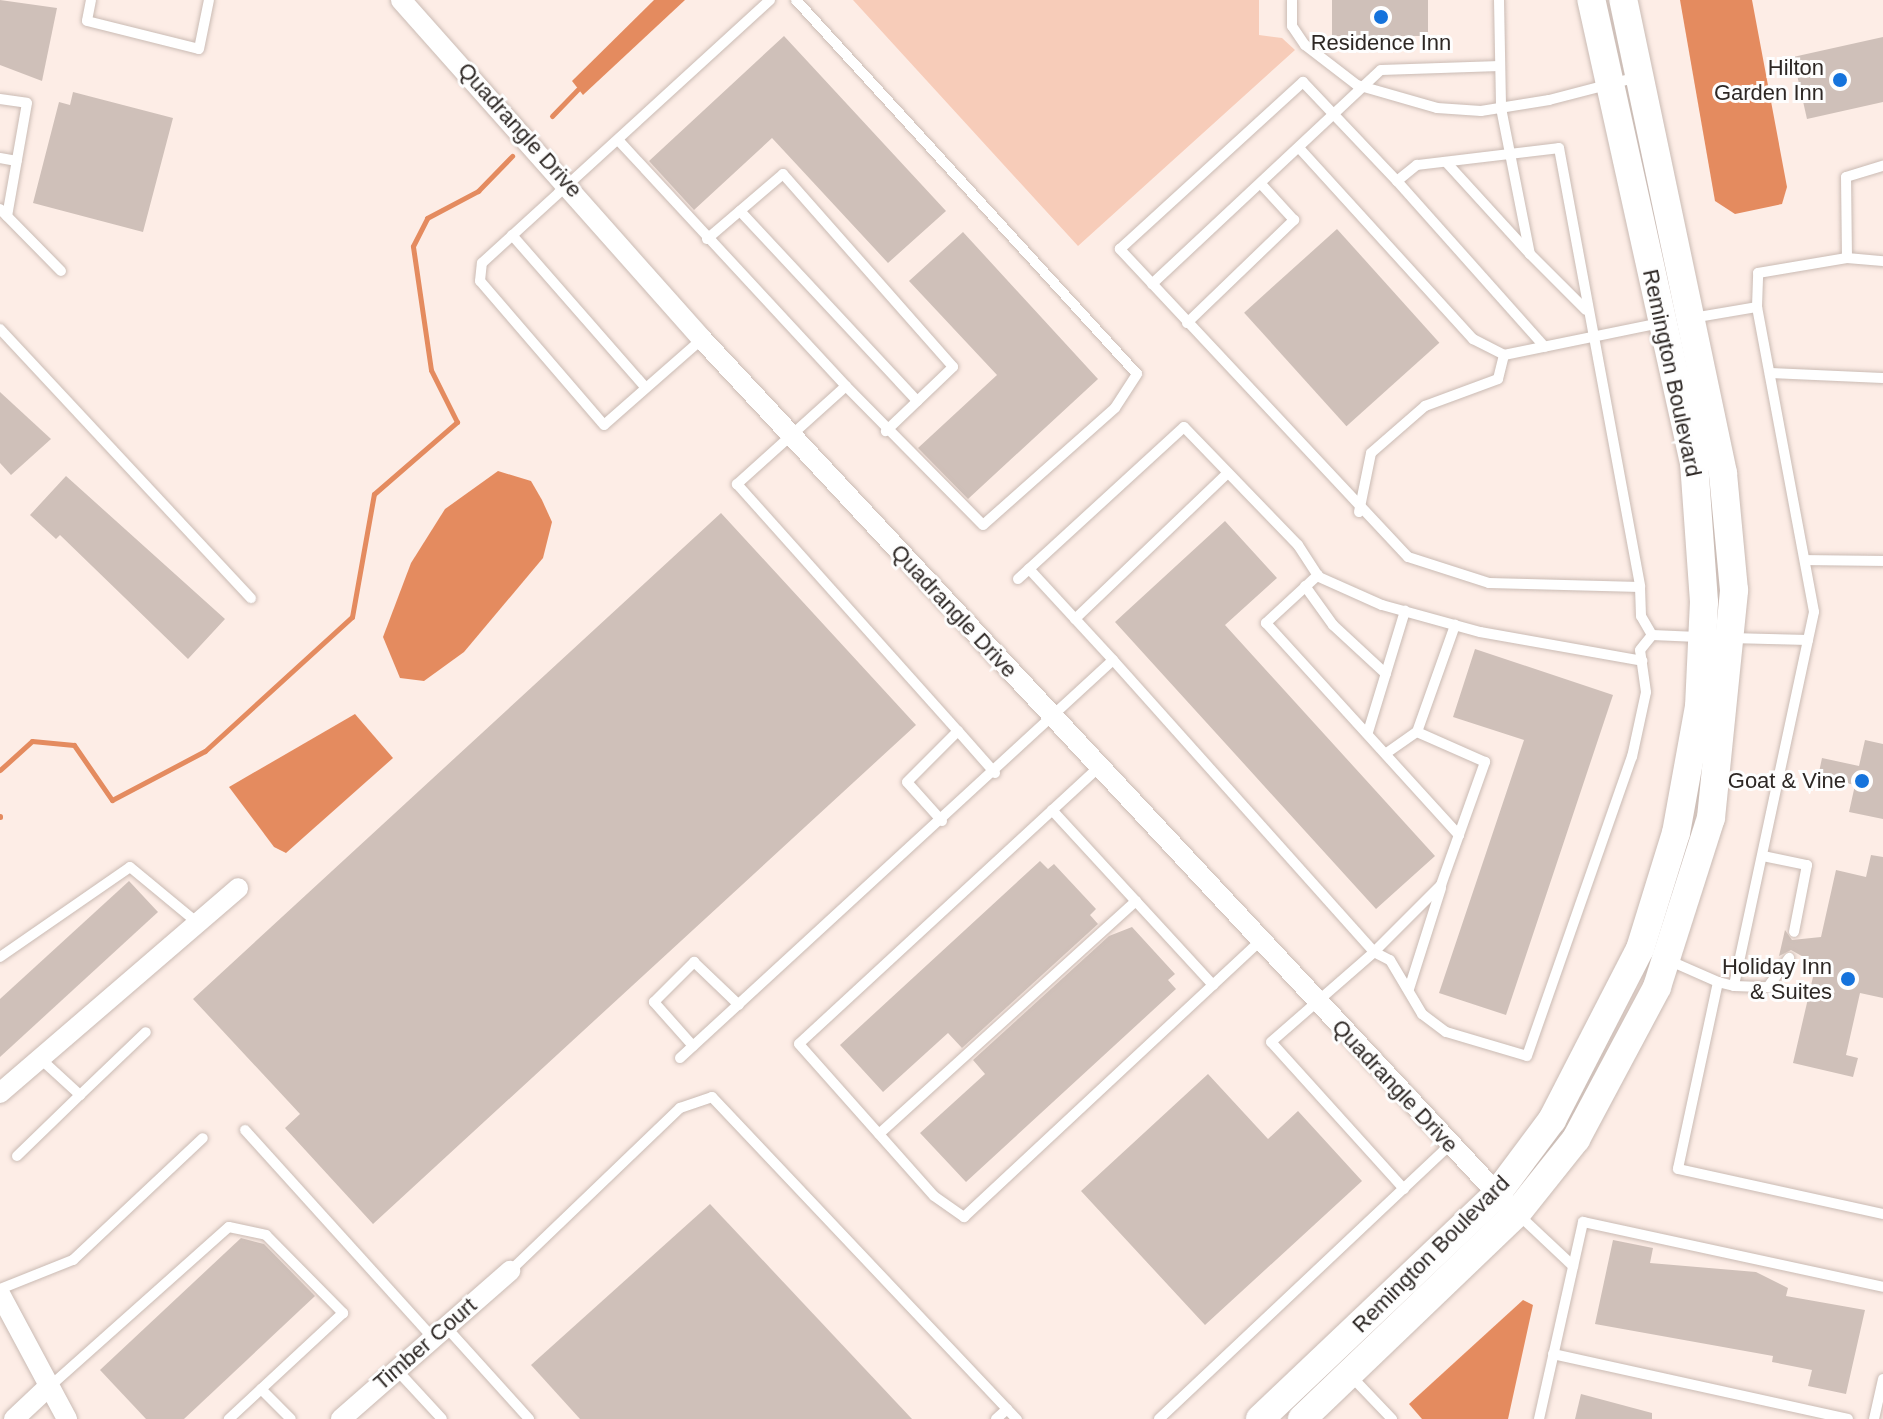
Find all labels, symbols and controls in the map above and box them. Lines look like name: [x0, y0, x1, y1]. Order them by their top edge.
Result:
marker: Residence Inn: [1372, 8, 1390, 26]
place label: Residence Inn: [1311, 30, 1451, 56]
place label: Hilton Garden Inn: [1714, 54, 1824, 106]
street label: Quadrangle Drive: [453, 57, 587, 203]
marker: Hilton Garden Inn: [1831, 71, 1849, 89]
street label: Remington Boulevard: [1637, 267, 1707, 479]
street label: Quadrangle Drive: [886, 539, 1022, 683]
place label: Goat & Vine: [1728, 768, 1846, 794]
marker: Goat & Vine: [1853, 772, 1871, 790]
place label: Holiday Inn & Suites: [1722, 953, 1832, 1004]
marker: Holiday Inn & Suites: [1839, 970, 1857, 988]
street label: Quadrangle Drive: [1327, 1014, 1463, 1158]
street label: Remington Boulevard: [1347, 1170, 1515, 1338]
street label: Timber Court: [368, 1292, 482, 1396]

